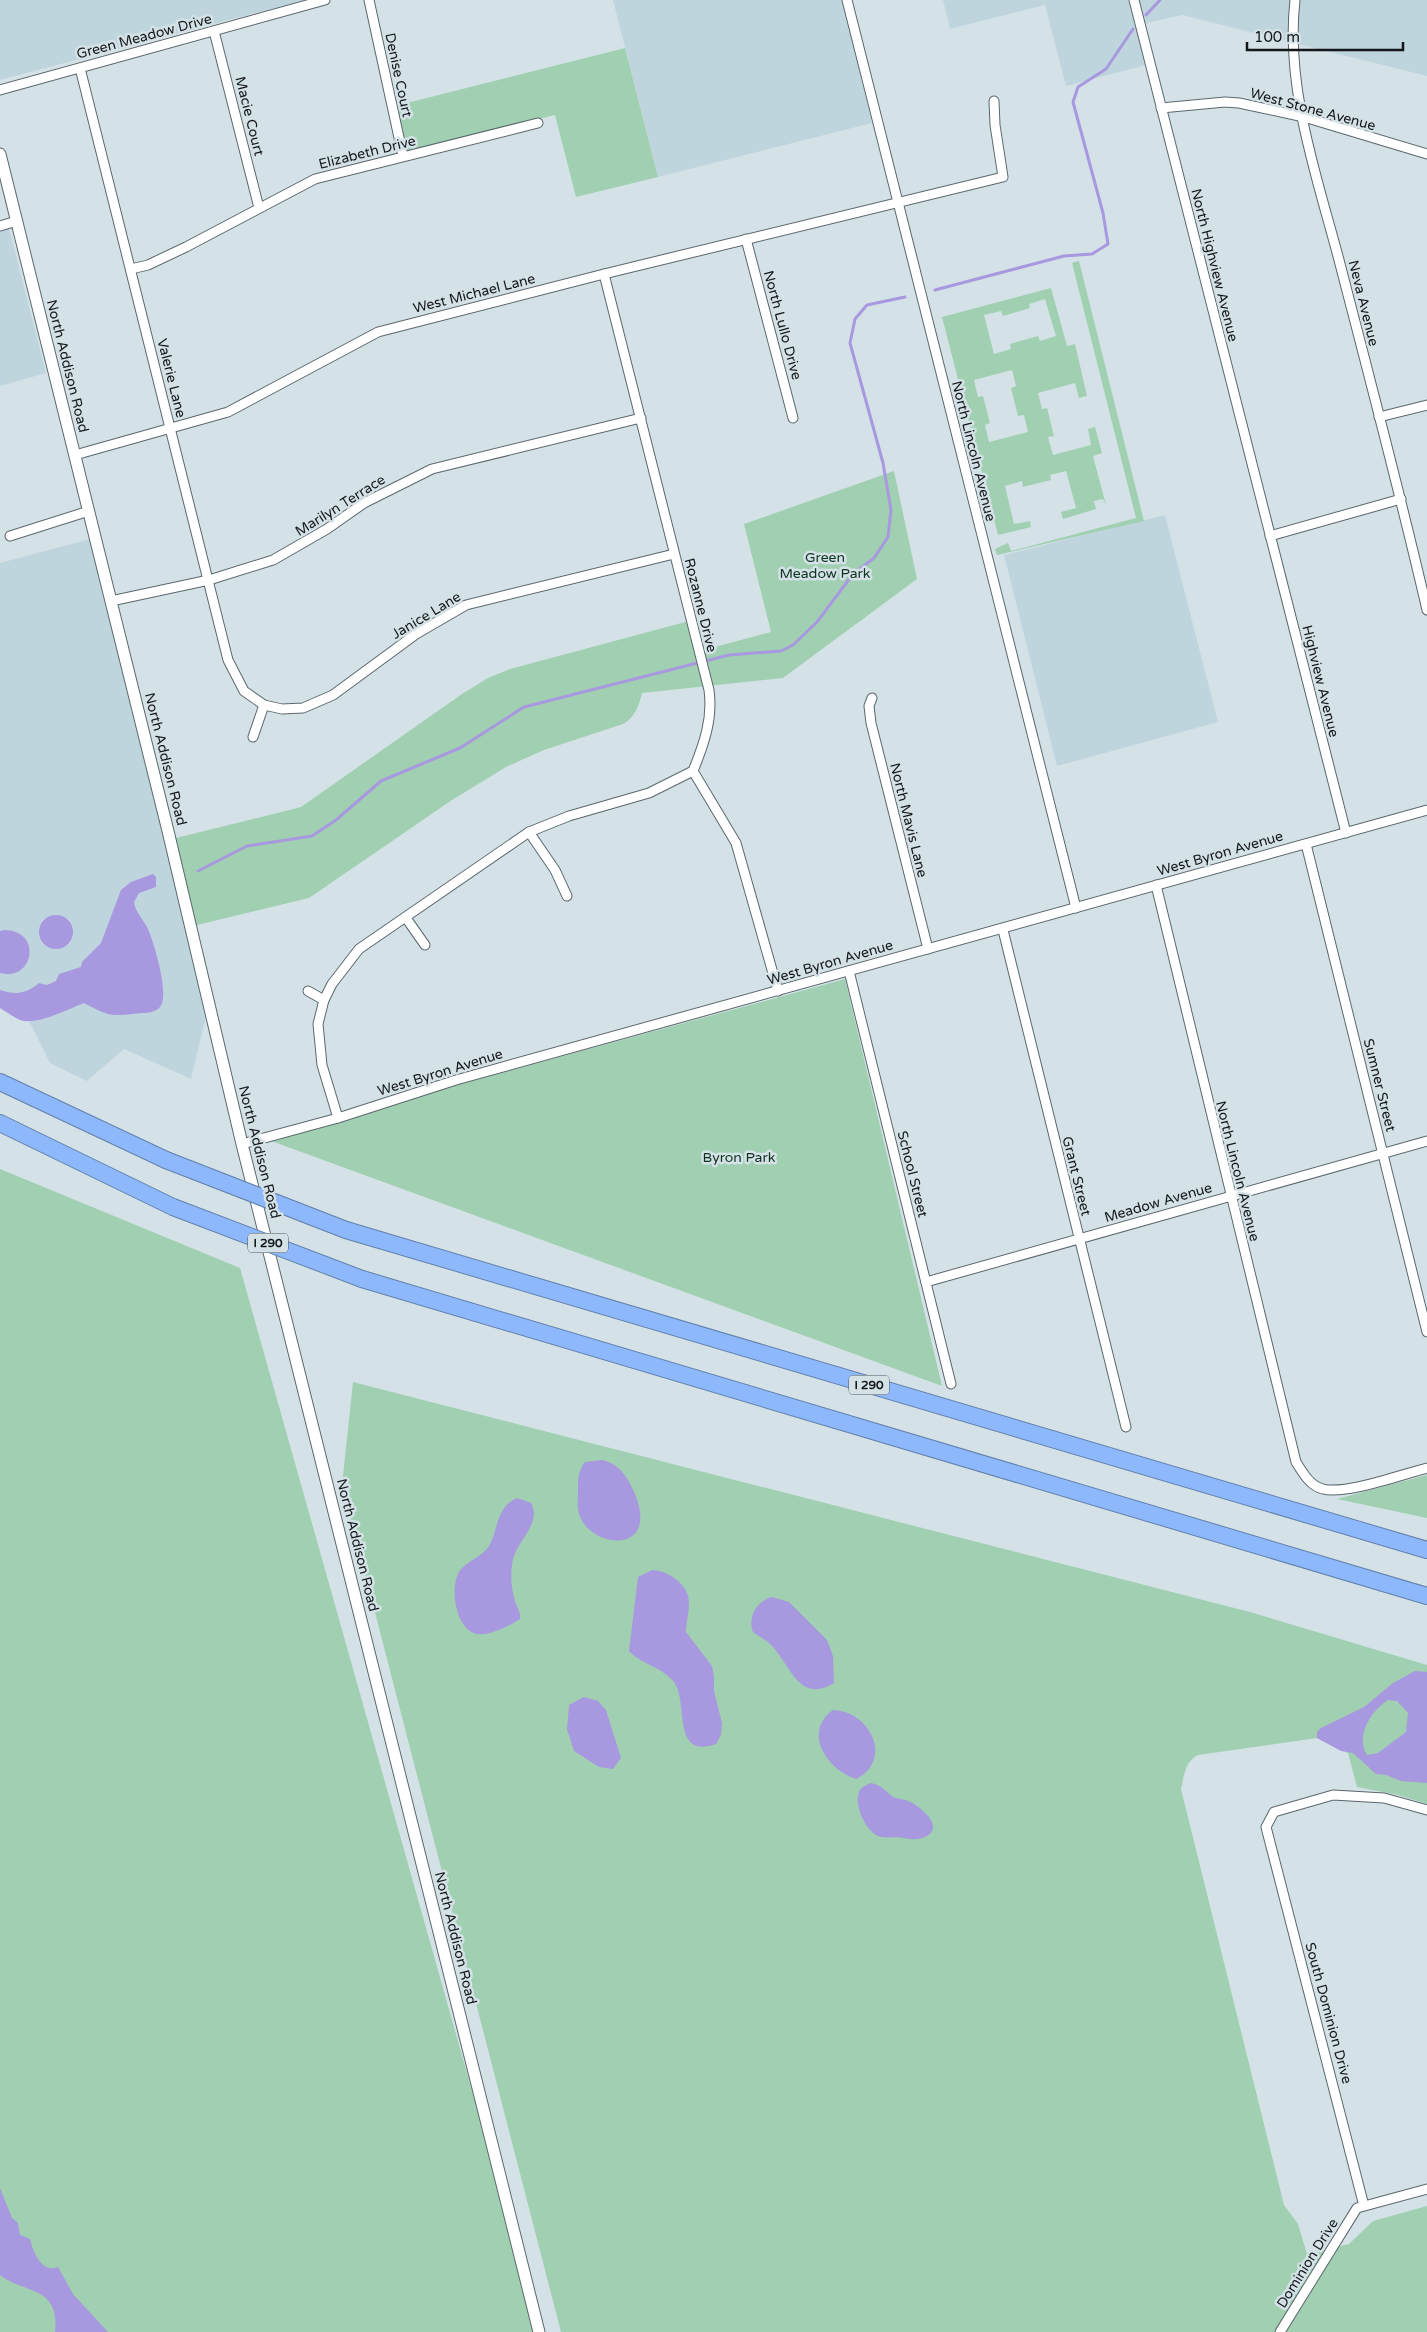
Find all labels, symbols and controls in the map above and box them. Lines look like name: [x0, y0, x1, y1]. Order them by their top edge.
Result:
street label: Green Meadow Drive: [75, 10, 214, 63]
scale bar: [1247, 20, 1403, 52]
text: 100 m: [1254, 28, 1300, 46]
street label: Denise Court: [381, 31, 416, 119]
street label: Macie Court: [231, 75, 268, 158]
street label: West Stone Avenue: [1248, 85, 1378, 134]
street label: Elizabeth Drive: [317, 132, 418, 173]
street label: North Highview Avenue: [1187, 187, 1242, 344]
street label: Neva Avenue: [1345, 258, 1382, 348]
street label: North Lullo Drive: [760, 269, 805, 382]
street label: West Michael Lane: [411, 270, 537, 317]
street label: North Addison Road: [43, 298, 92, 434]
street label: Valerie Lane: [153, 337, 190, 420]
street label: North Lincoln Avenue: [948, 379, 999, 523]
street label: Marilyn Terrace: [292, 471, 388, 540]
park label: Green Meadow Park: [780, 549, 871, 582]
street label: Rozanne Drive: [681, 556, 720, 654]
street label: Janice Lane: [389, 588, 464, 643]
street label: Highview Avenue: [1298, 623, 1343, 739]
street label: North Addison Road: [141, 691, 190, 827]
street label: North Mavis Lane: [886, 761, 931, 879]
street label: West Byron Avenue: [1155, 827, 1285, 880]
street label: West Byron Avenue: [765, 936, 895, 989]
street label: Sumner Street: [1360, 1037, 1399, 1134]
street label: West Byron Avenue: [375, 1045, 505, 1100]
street label: North Addison Road: [235, 1084, 284, 1220]
street label: North Lincoln Avenue: [1212, 1099, 1263, 1243]
street label: School Street: [894, 1129, 932, 1220]
street label: Grant Street: [1058, 1135, 1095, 1218]
park label: Byron Park: [703, 1149, 776, 1166]
street label: Meadow Avenue: [1102, 1179, 1214, 1226]
road number: I 290: [248, 1234, 288, 1252]
road number: I 290: [849, 1376, 889, 1394]
street label: North Addison Road: [333, 1477, 382, 1613]
street label: North Addison Road: [431, 1870, 480, 2006]
street label: South Dominion Drive: [1301, 1941, 1356, 2086]
street label: Dominion Drive: [1273, 2215, 1342, 2311]

